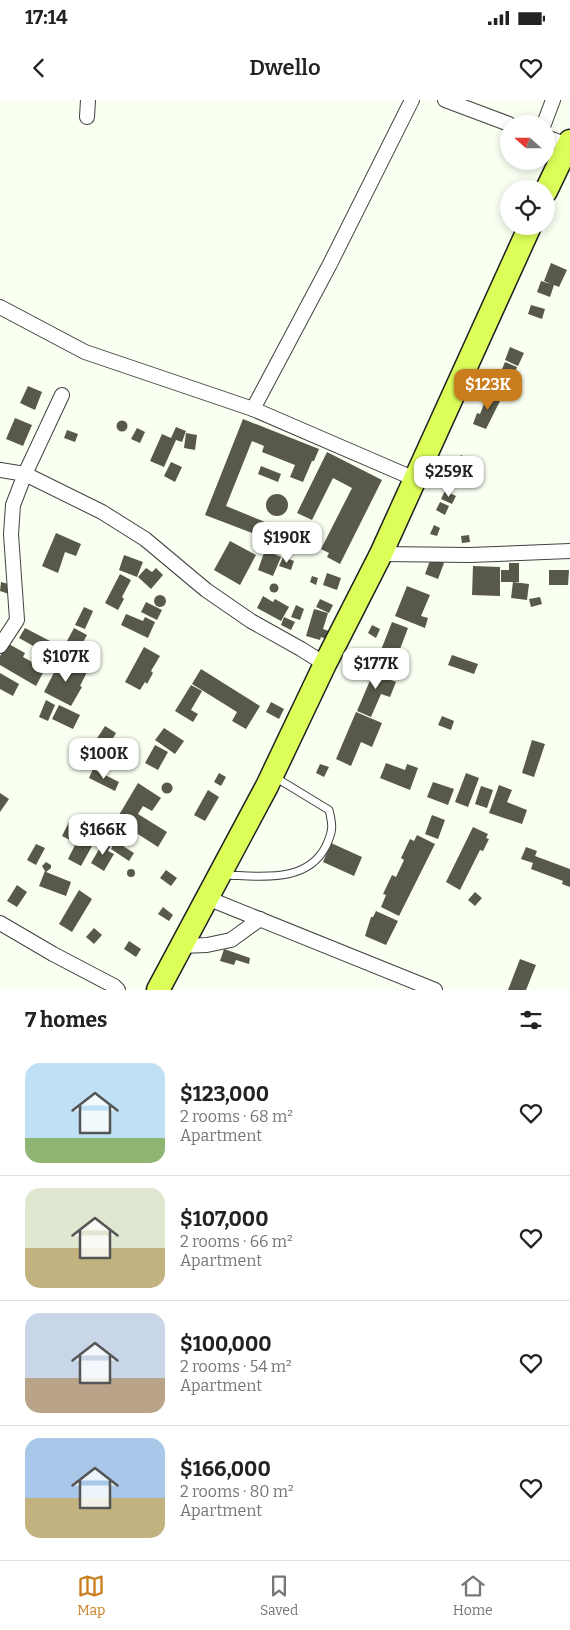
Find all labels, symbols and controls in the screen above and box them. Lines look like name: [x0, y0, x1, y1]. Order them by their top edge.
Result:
text: 17:14: [25, 6, 67, 29]
icon: back: [25, 54, 53, 82]
text: Dwello: [249, 54, 321, 81]
icon: heart: [517, 54, 545, 82]
north arrow: [500, 115, 555, 170]
map controls: [500, 115, 555, 235]
button: locate: [500, 180, 555, 235]
pin: $123K: [453, 368, 523, 411]
text: $123K: [465, 375, 511, 394]
pin: $259K: [414, 456, 484, 498]
text: $259K: [425, 462, 473, 481]
pin: $190K: [252, 522, 322, 564]
text: $190K: [263, 528, 311, 547]
pin: $107K: [31, 640, 101, 683]
text: $107K: [43, 647, 89, 666]
pin: $177K: [341, 648, 411, 690]
text: $177K: [353, 654, 399, 673]
pin: $100K: [69, 738, 139, 780]
text: $100K: [80, 744, 128, 763]
pin: $166K: [68, 814, 138, 856]
text: $166K: [80, 820, 126, 839]
icon: filters: [517, 1006, 545, 1034]
text: 7 homes: [25, 1007, 107, 1033]
text: $123,000: [180, 1081, 269, 1107]
icon: home: [65, 1083, 125, 1143]
icon: heart: [517, 1099, 545, 1127]
text: 2 rooms · 68 m²: [180, 1107, 293, 1126]
text: Apartment: [180, 1126, 262, 1145]
text: $107,000: [180, 1206, 269, 1232]
icon: home: [65, 1208, 125, 1268]
icon: heart: [517, 1224, 545, 1252]
text: 2 rooms · 66 m²: [180, 1232, 293, 1251]
text: Apartment: [180, 1251, 262, 1270]
text: $100,000: [180, 1331, 272, 1357]
icon: home: [65, 1333, 125, 1393]
icon: heart: [517, 1349, 545, 1377]
text: 2 rooms · 54 m²: [180, 1357, 292, 1376]
text: Apartment: [180, 1376, 262, 1395]
text: $166,000: [180, 1456, 271, 1482]
icon: home: [65, 1458, 125, 1518]
icon: heart: [517, 1474, 545, 1502]
text: 2 rooms · 80 m²: [180, 1482, 294, 1501]
text: Apartment: [180, 1501, 262, 1520]
tab: Map: [77, 1572, 105, 1619]
tab: Saved: [260, 1572, 298, 1619]
tab: Home: [453, 1572, 493, 1619]

